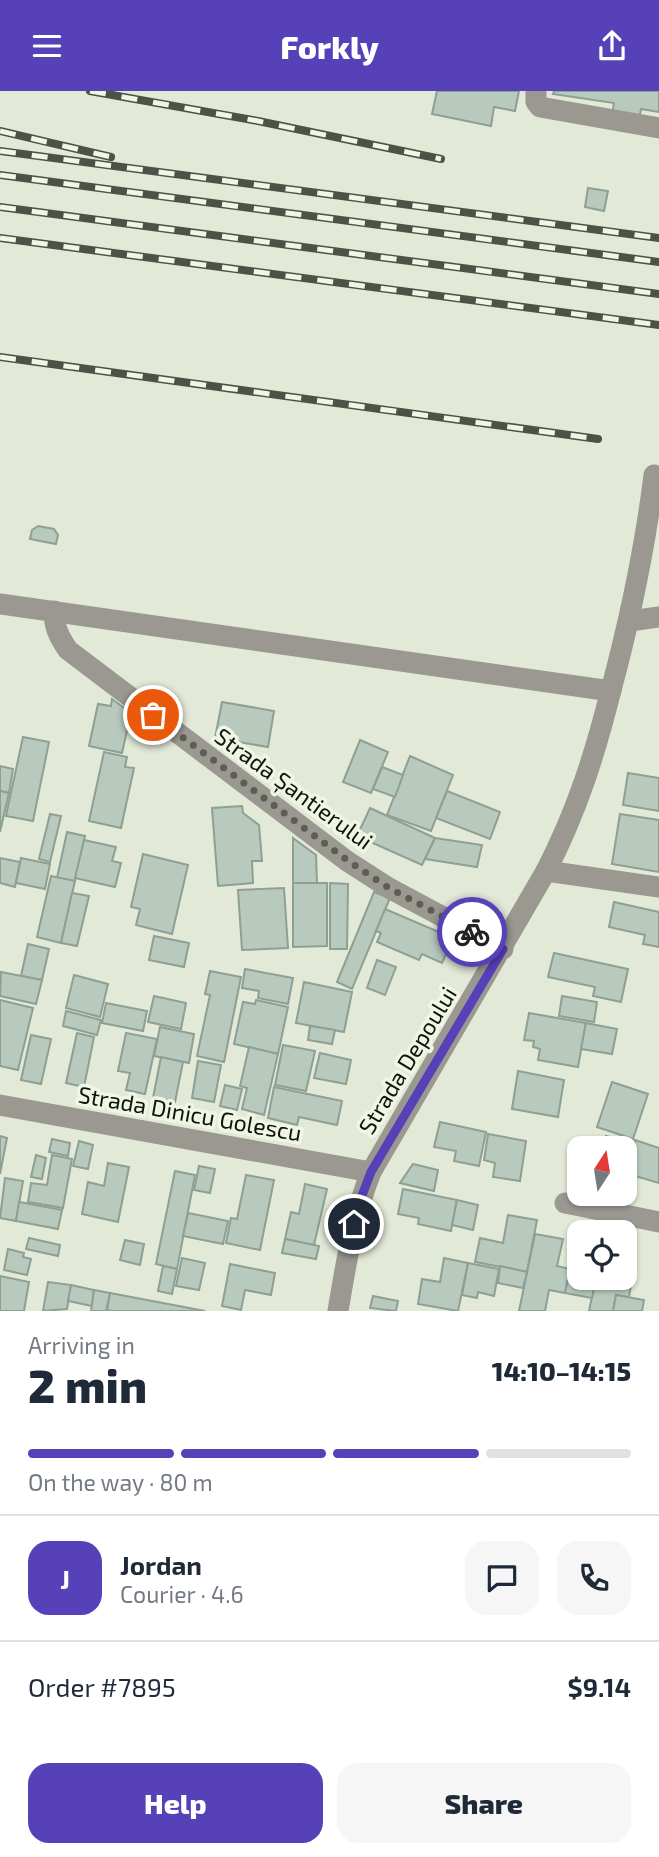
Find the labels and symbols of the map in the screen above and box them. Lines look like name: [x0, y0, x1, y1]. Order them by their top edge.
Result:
pin: [123, 685, 183, 745]
street label: Strada Șantierului: [209, 721, 378, 856]
courier: [437, 897, 507, 967]
street label: Strada Depoului: [352, 981, 462, 1139]
street label: Strada Dinicu Golescu: [76, 1080, 304, 1146]
north arrow: [567, 1136, 637, 1206]
pin: [324, 1194, 384, 1254]

